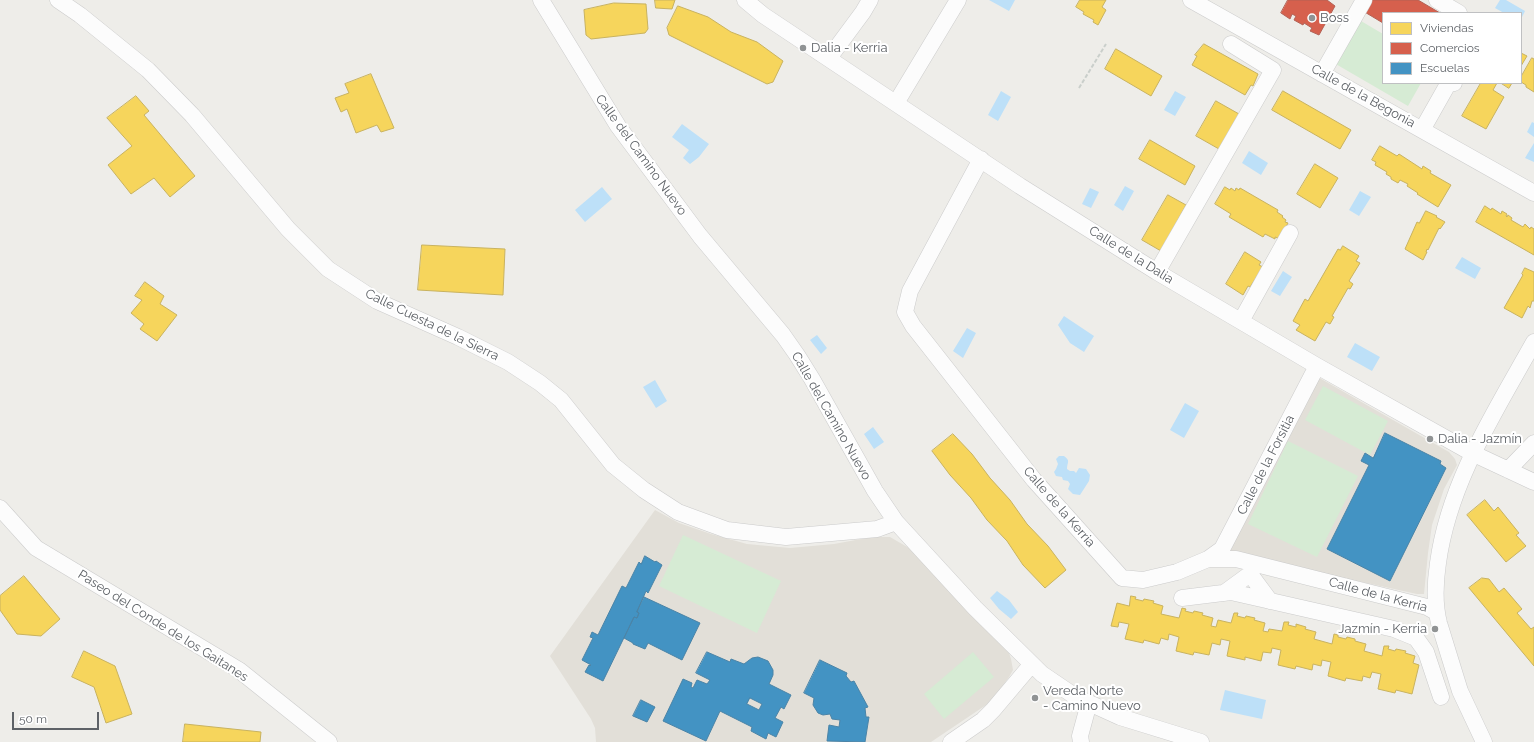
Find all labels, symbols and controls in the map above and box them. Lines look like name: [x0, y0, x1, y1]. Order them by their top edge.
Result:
place label: Boss: [1320, 10, 1349, 26]
legend: [1382, 12, 1522, 84]
marker: Boss: [1307, 13, 1317, 23]
text: Viviendas: [1420, 21, 1474, 35]
place label: Dalia - Kerria: [811, 40, 888, 56]
text: Comercios: [1420, 41, 1480, 55]
marker: Dalia - Kerria: [798, 43, 808, 53]
street label: Calle de la Begonia: [1308, 61, 1418, 131]
text: Escuelas: [1420, 61, 1469, 75]
street label: Calle del Camino Nuevo: [592, 92, 690, 218]
street label: Calle de la Dalia: [1086, 223, 1176, 287]
street label: Calle Cuesta de la Sierra: [363, 286, 501, 364]
street label: Calle del Camino Nuevo: [788, 349, 874, 483]
street label: Calle de la Forsitia: [1234, 412, 1298, 518]
place label: Dalia - Jazmín: [1438, 431, 1522, 447]
marker: Dalia - Jazmín: [1425, 434, 1435, 444]
street label: Calle de la Kerria: [1020, 464, 1098, 550]
street label: Paseo del Conde de los Gaitanes: [75, 567, 251, 685]
street label: Calle de la Kerria: [1327, 574, 1429, 616]
place label: Jazmín - Kerria: [1338, 621, 1427, 637]
marker: Jazmín - Kerria: [1430, 624, 1440, 634]
place label: Vereda Norte - Camino Nuevo: [1043, 683, 1141, 714]
marker: Vereda Norte - Camino Nuevo: [1030, 693, 1040, 703]
scale bar: [14, 704, 101, 730]
text: 50 m: [19, 712, 47, 726]

